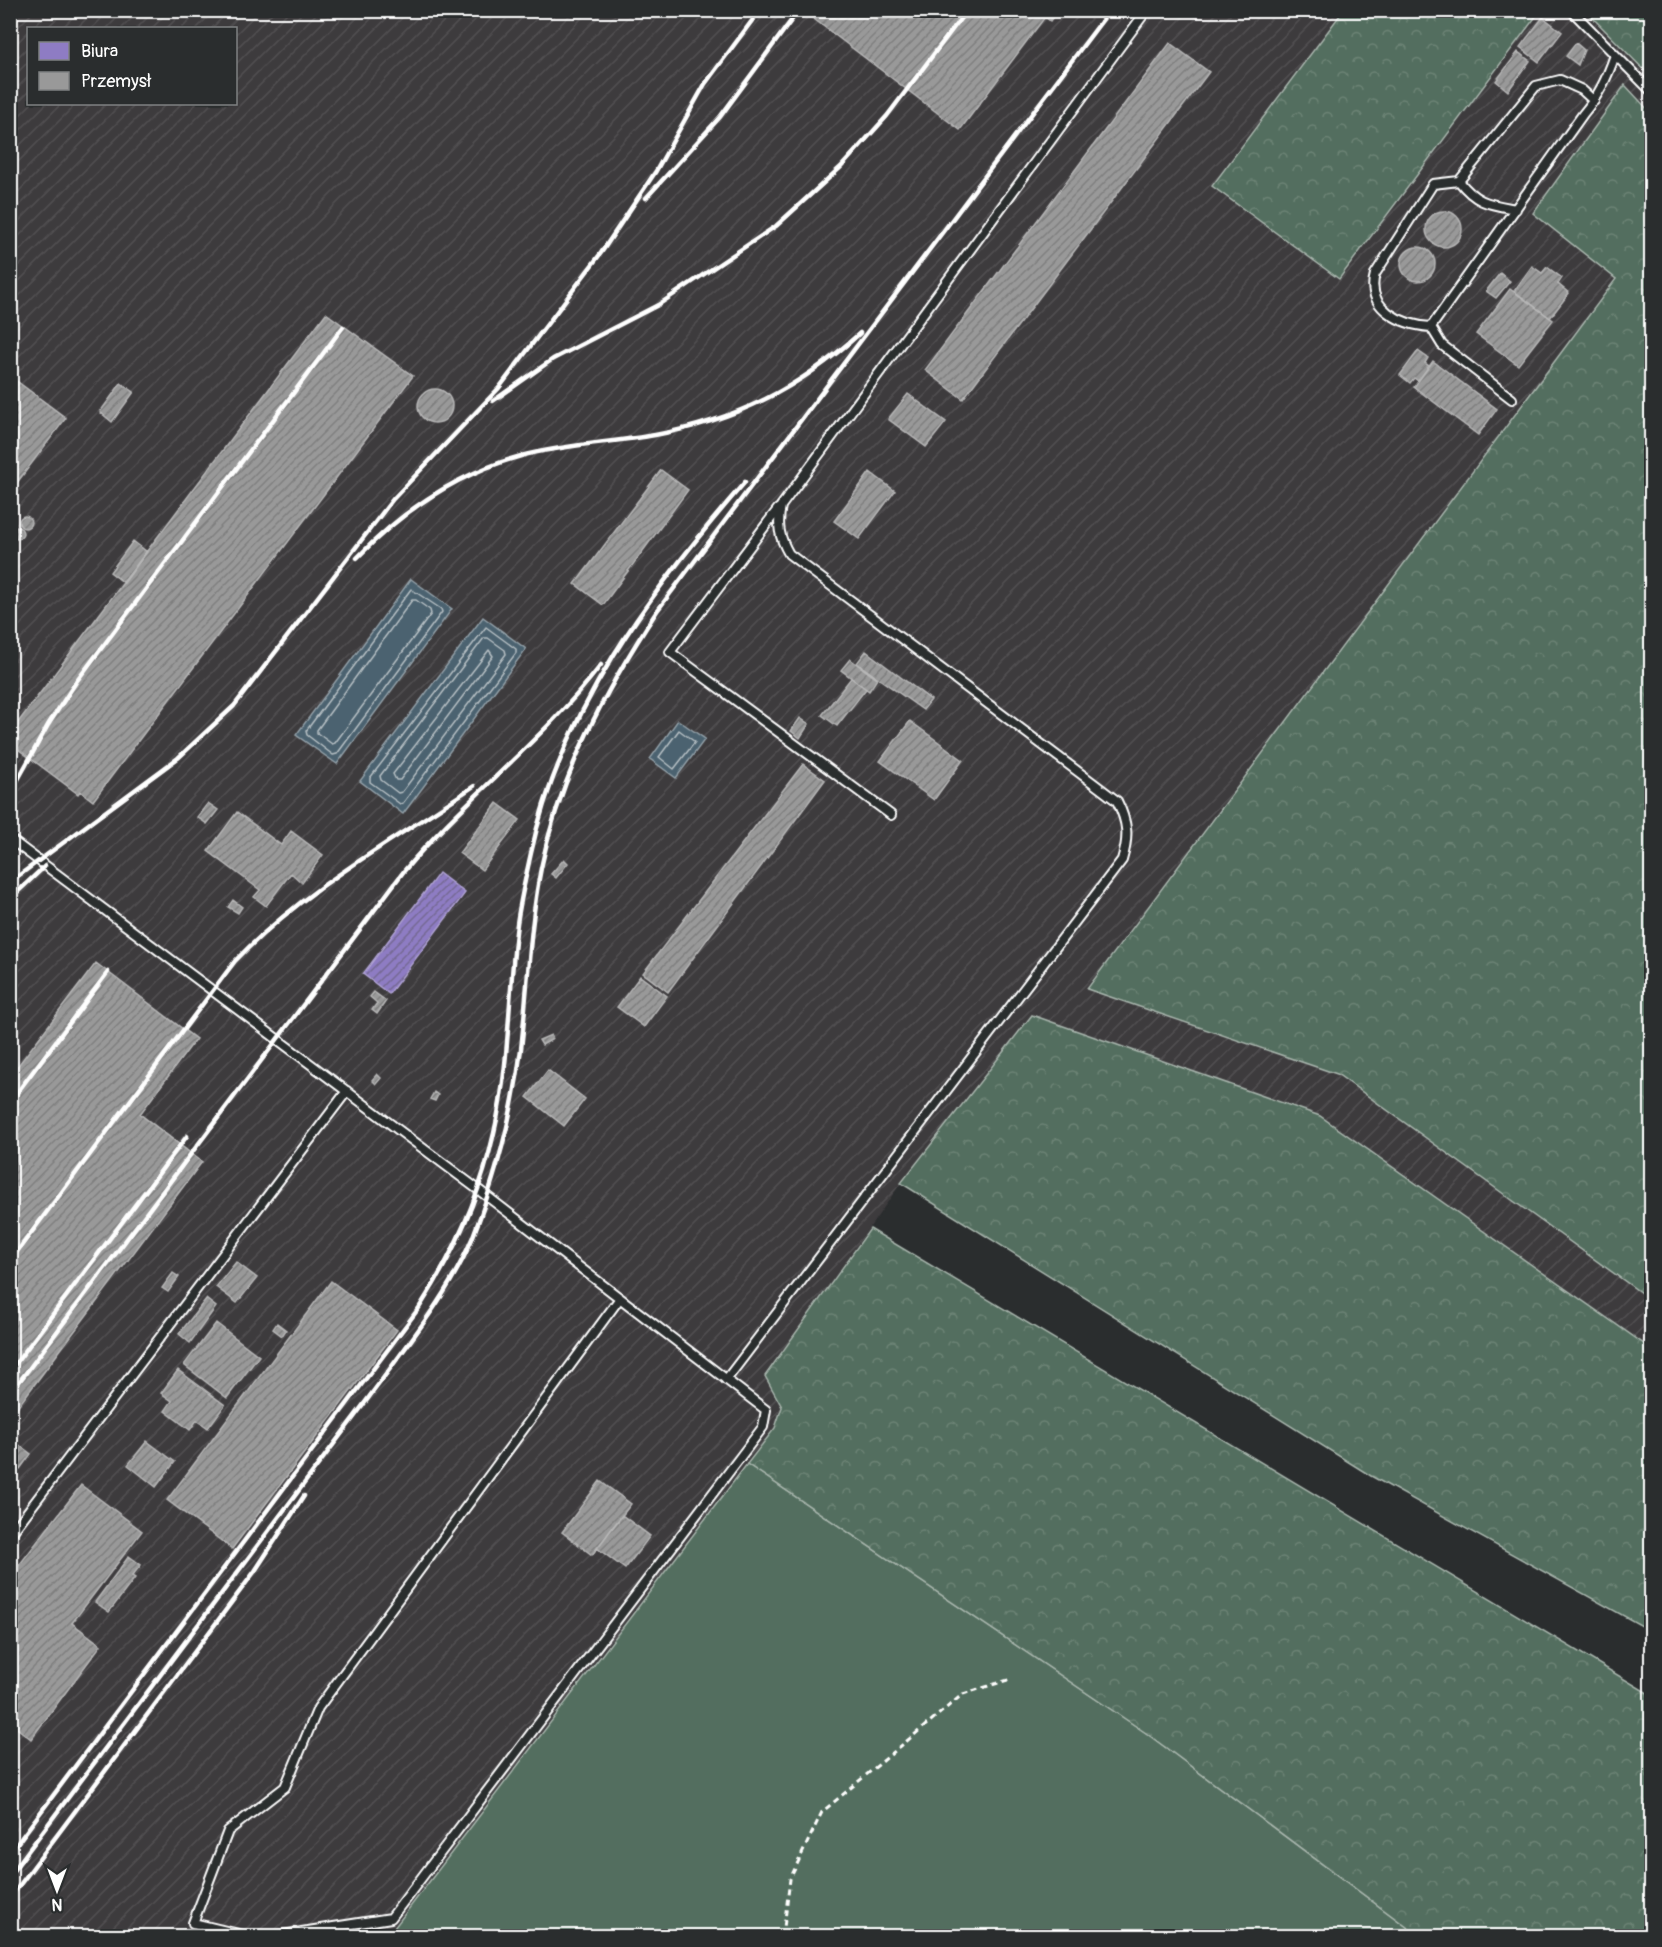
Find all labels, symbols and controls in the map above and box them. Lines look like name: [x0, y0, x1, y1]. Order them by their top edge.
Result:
legend: [27, 27, 237, 105]
text: Biura: [81, 40, 118, 63]
text: Przemysł: [81, 70, 152, 93]
north arrow: [27, 1860, 87, 1920]
text: N: [51, 1894, 62, 1914]

